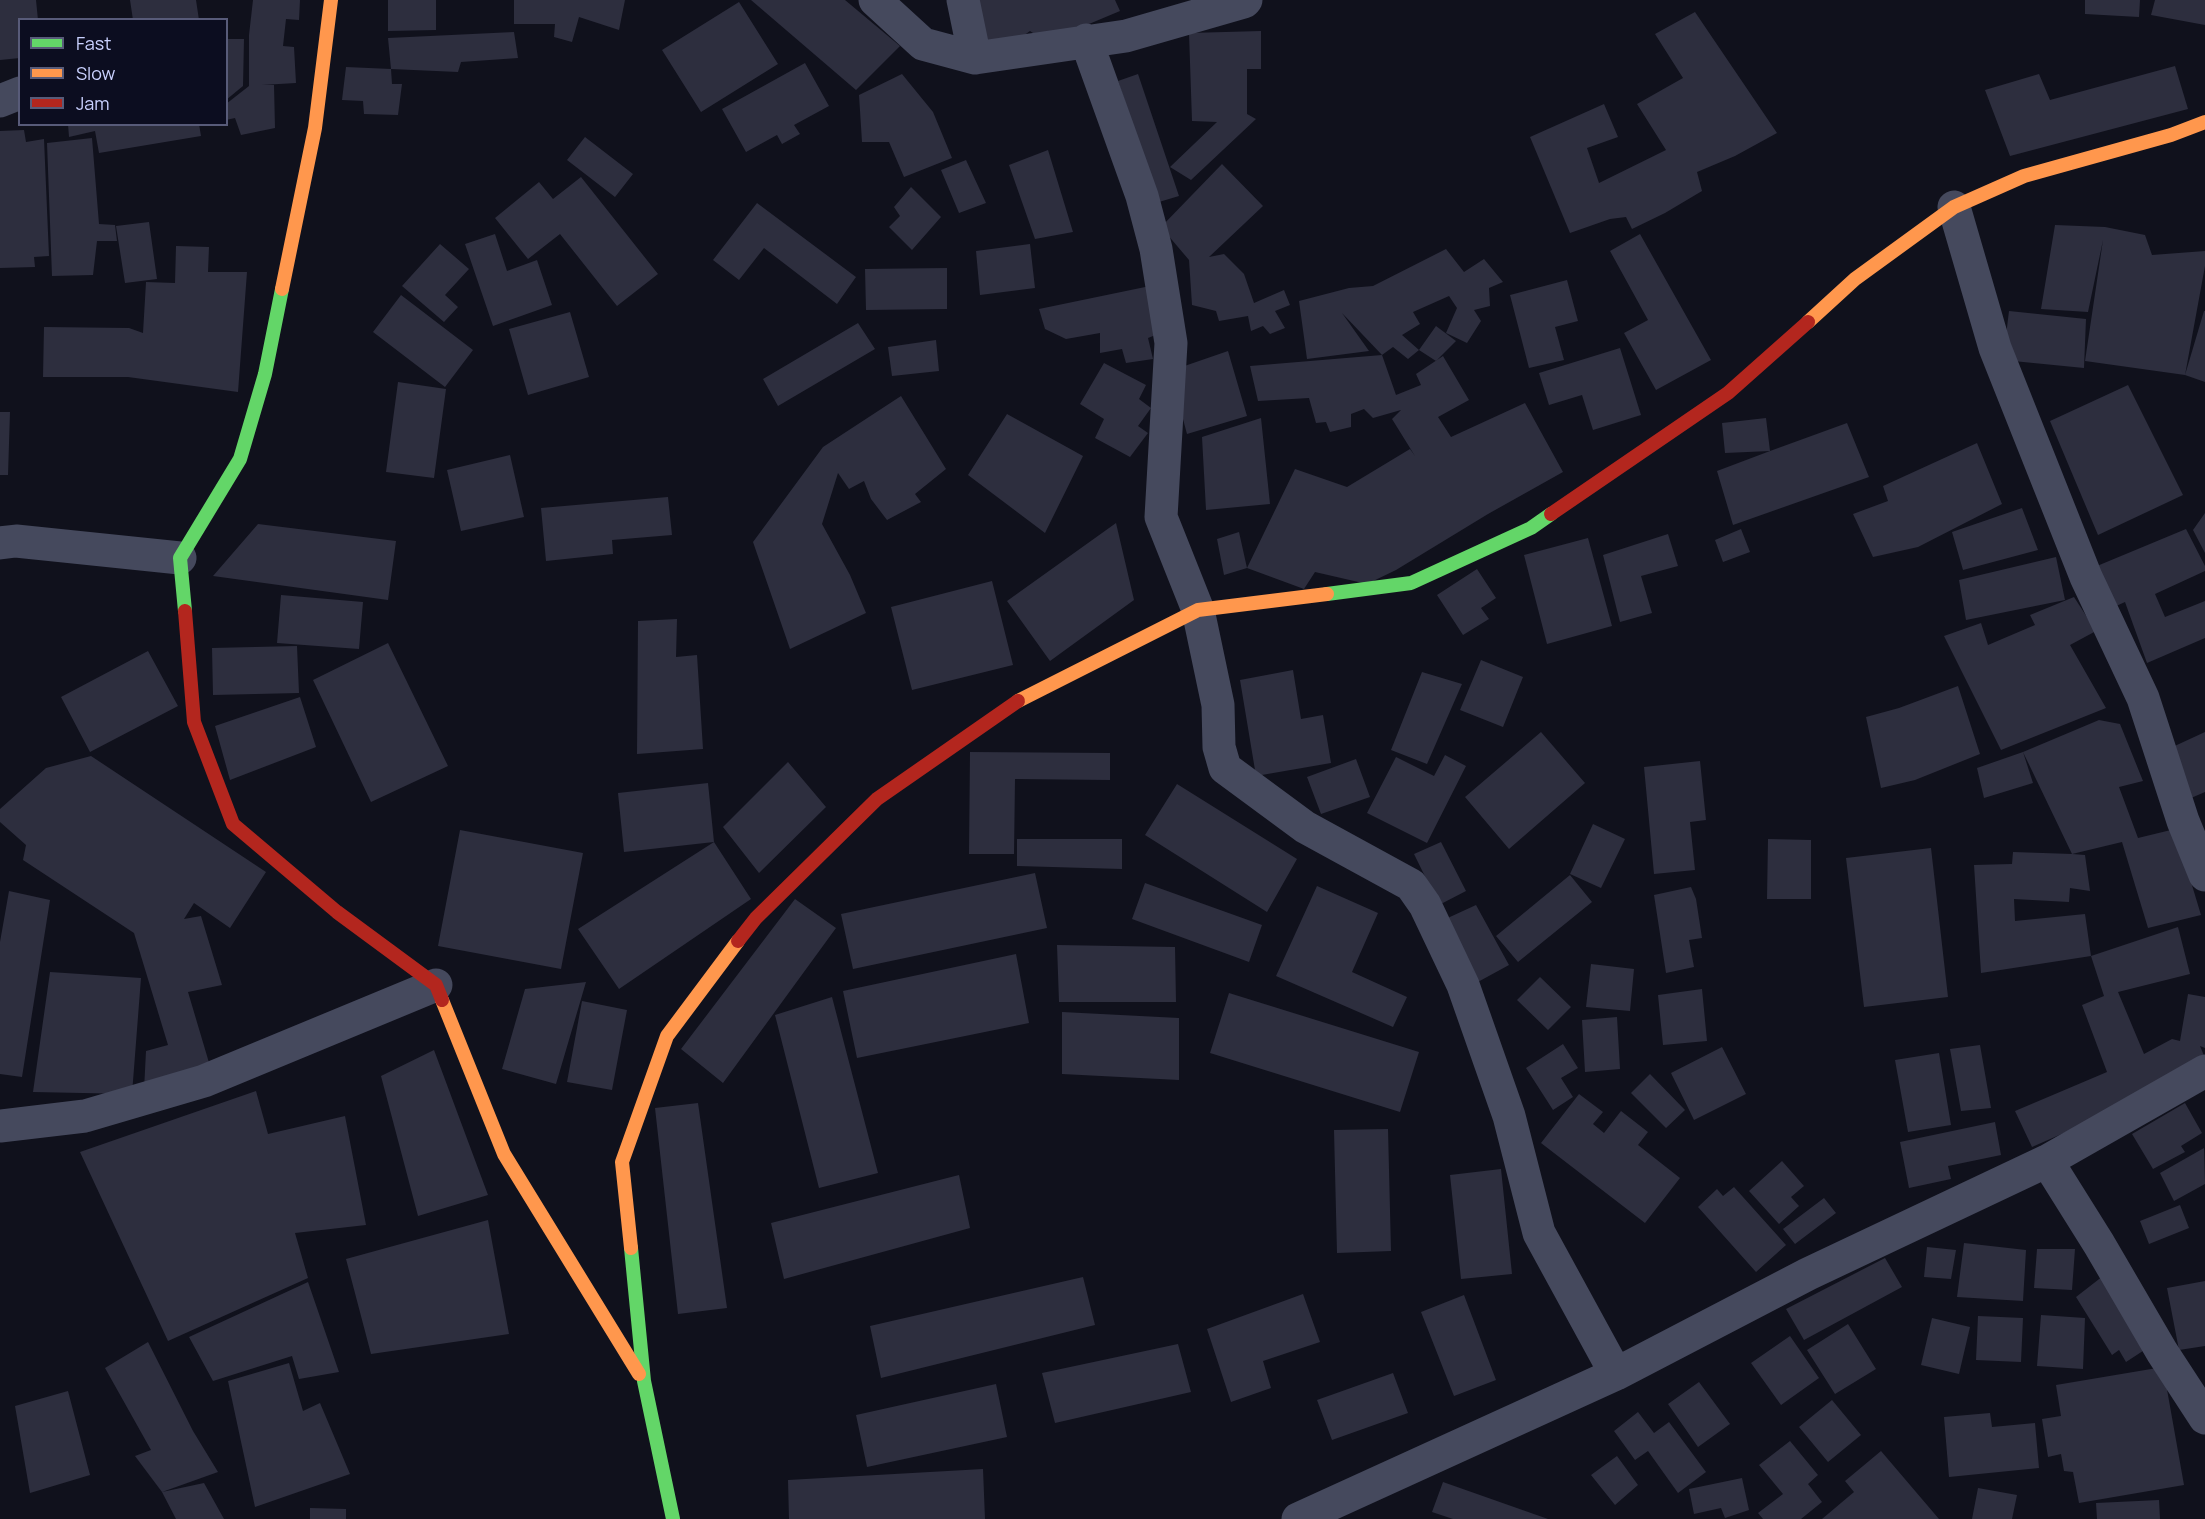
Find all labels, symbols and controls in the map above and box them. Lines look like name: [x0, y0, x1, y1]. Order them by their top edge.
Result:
legend: [18, 18, 228, 126]
text: Fast: [76, 31, 111, 55]
text: Slow: [76, 61, 115, 85]
text: Jam: [76, 91, 110, 115]

